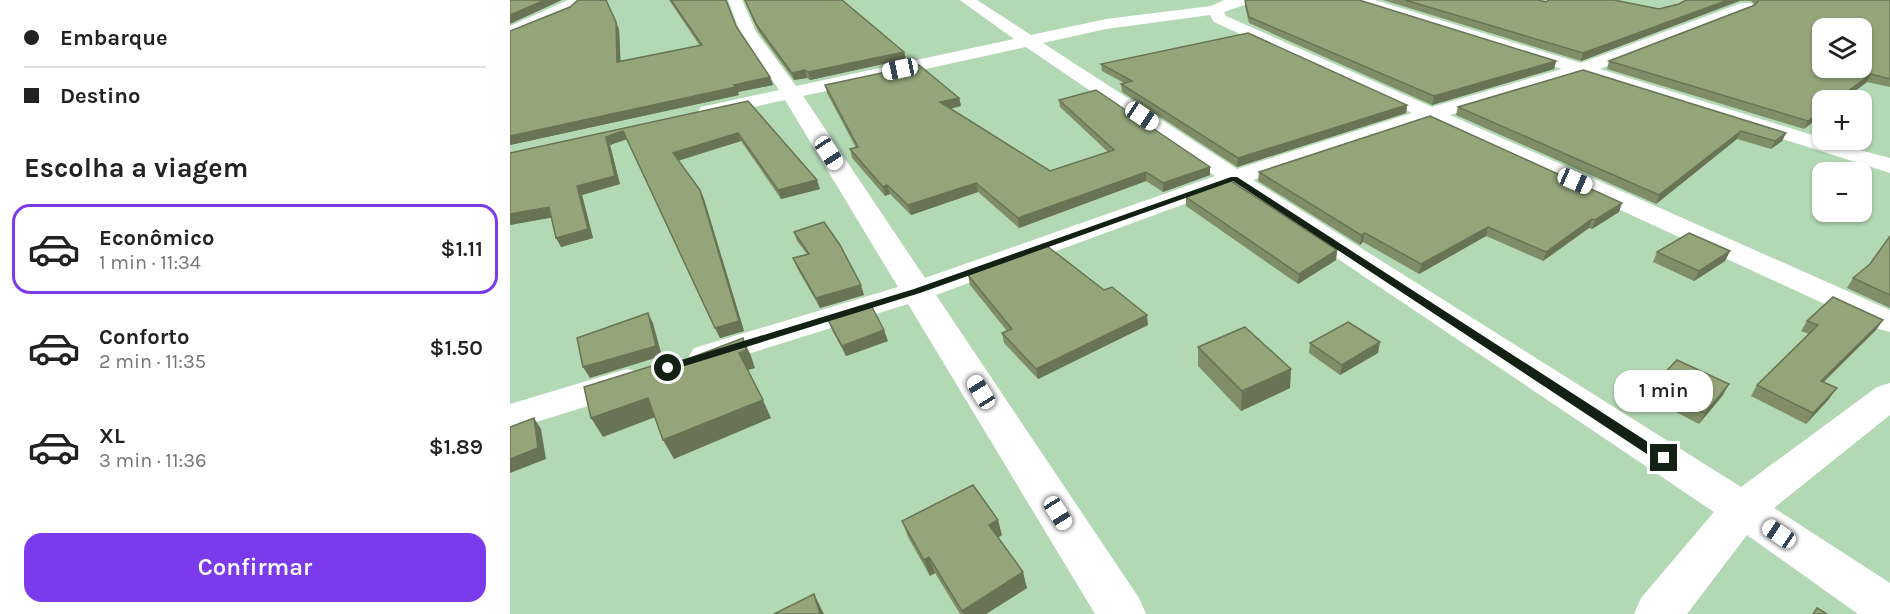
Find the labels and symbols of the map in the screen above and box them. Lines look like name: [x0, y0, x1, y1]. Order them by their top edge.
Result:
car: [881, 56, 919, 82]
car: [1122, 98, 1162, 134]
car: [812, 133, 846, 173]
car: [1555, 165, 1595, 197]
route start: [654, 354, 681, 381]
callout: 1 min: [1614, 371, 1714, 413]
car: [964, 372, 998, 412]
route end: [1650, 444, 1677, 471]
car: [1041, 493, 1075, 533]
car: [1759, 516, 1799, 552]

